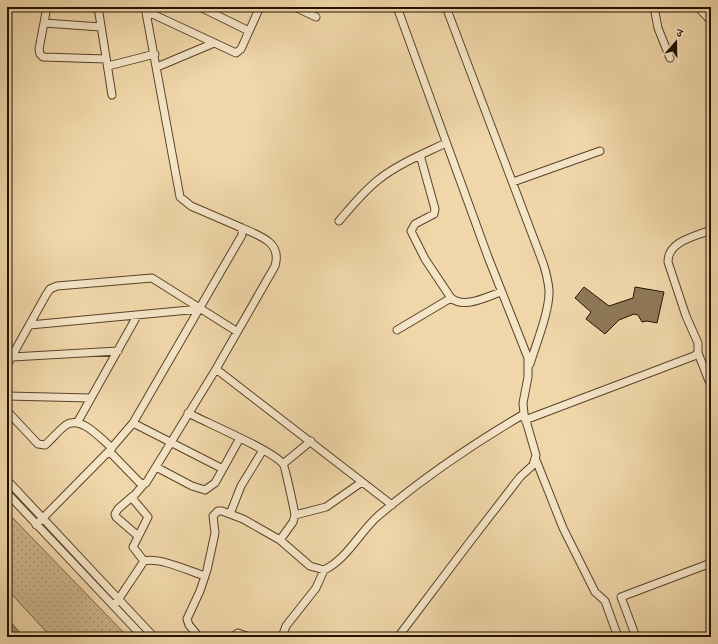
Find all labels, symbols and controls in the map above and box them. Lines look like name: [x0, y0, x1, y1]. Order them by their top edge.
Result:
north arrow: [656, 22, 696, 62]
text: उ: [673, 25, 686, 42]

